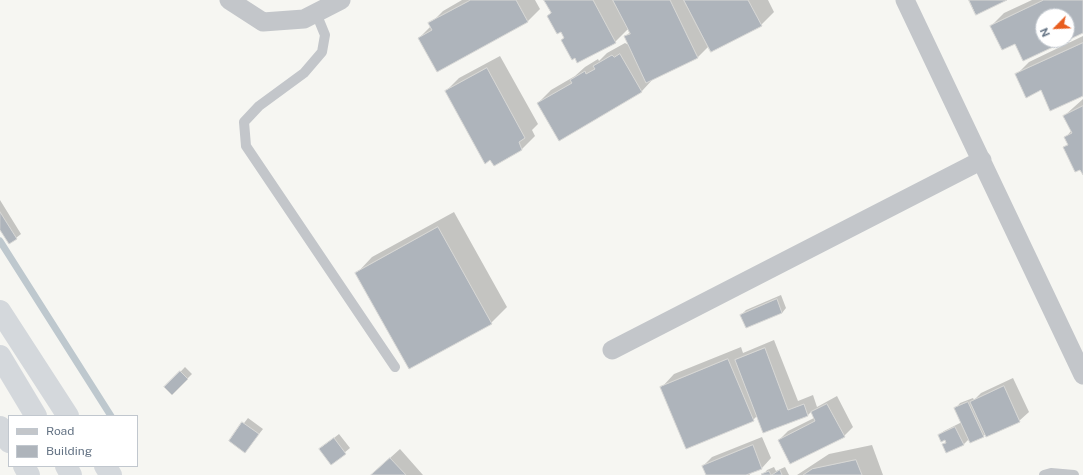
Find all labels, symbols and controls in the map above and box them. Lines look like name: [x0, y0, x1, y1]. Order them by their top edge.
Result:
north arrow: [1035, 8, 1075, 48]
text: N: [1038, 26, 1052, 39]
legend: [8, 415, 138, 467]
text: Road: [46, 424, 74, 438]
text: Building: [46, 444, 92, 458]

